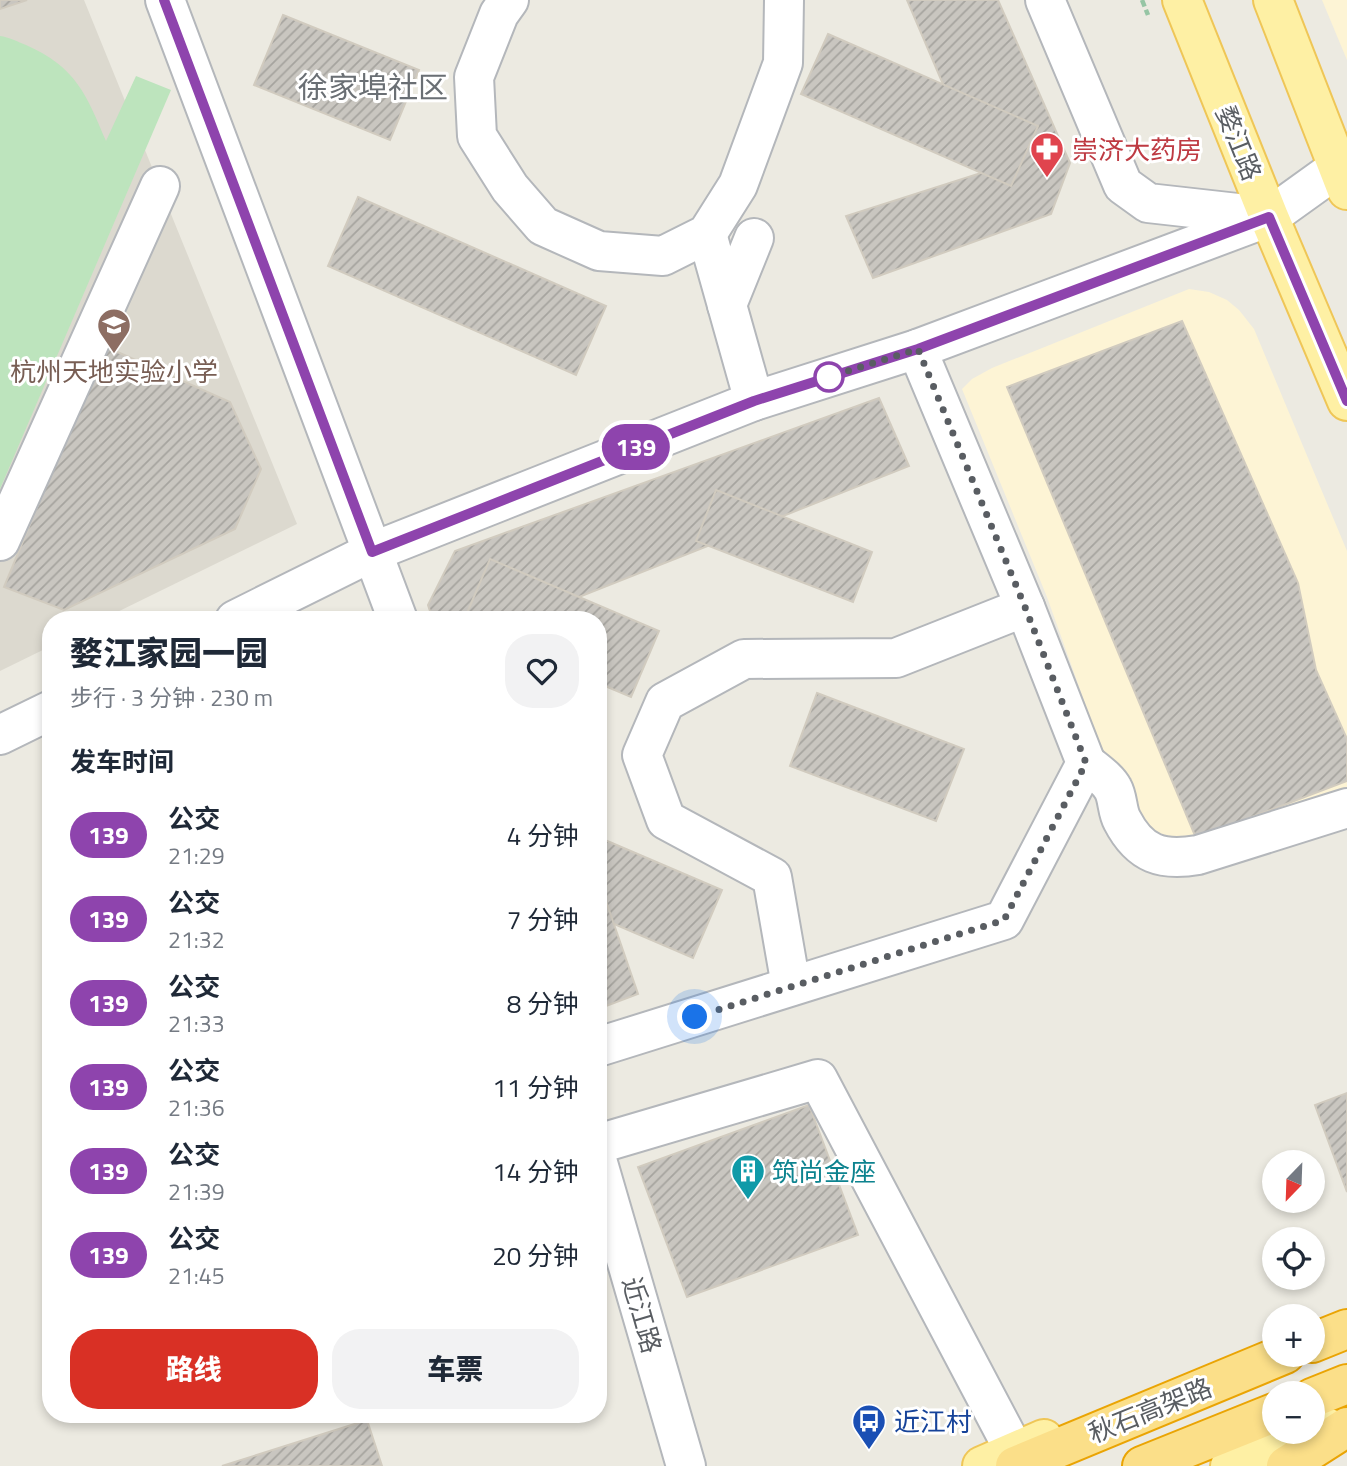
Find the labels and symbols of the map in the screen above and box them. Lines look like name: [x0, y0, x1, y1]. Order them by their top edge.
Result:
district label: 徐家埠社区: [298, 64, 448, 110]
street label: 婺江路: [1206, 100, 1272, 186]
pharmacy icon: 崇济大药房: [1028, 130, 1066, 179]
place label: 崇济大药房: [1072, 130, 1202, 169]
school or university icon: 杭州天地实验小学: [95, 306, 133, 355]
place label: 杭州天地实验小学: [10, 352, 218, 391]
unlabelled marker: [814, 362, 844, 392]
line badge: 139: [596, 424, 676, 470]
your location: [677, 999, 712, 1034]
north arrow: [1262, 1150, 1325, 1213]
building icon: 筑尚金座: [729, 1152, 767, 1201]
place label: 筑尚金座: [772, 1152, 876, 1191]
street label: 近江路: [613, 1272, 671, 1358]
street label: 秋石高架路: [1082, 1368, 1218, 1452]
bus stop icon: 近江村: [850, 1402, 888, 1451]
place label: 近江村: [894, 1402, 972, 1441]

